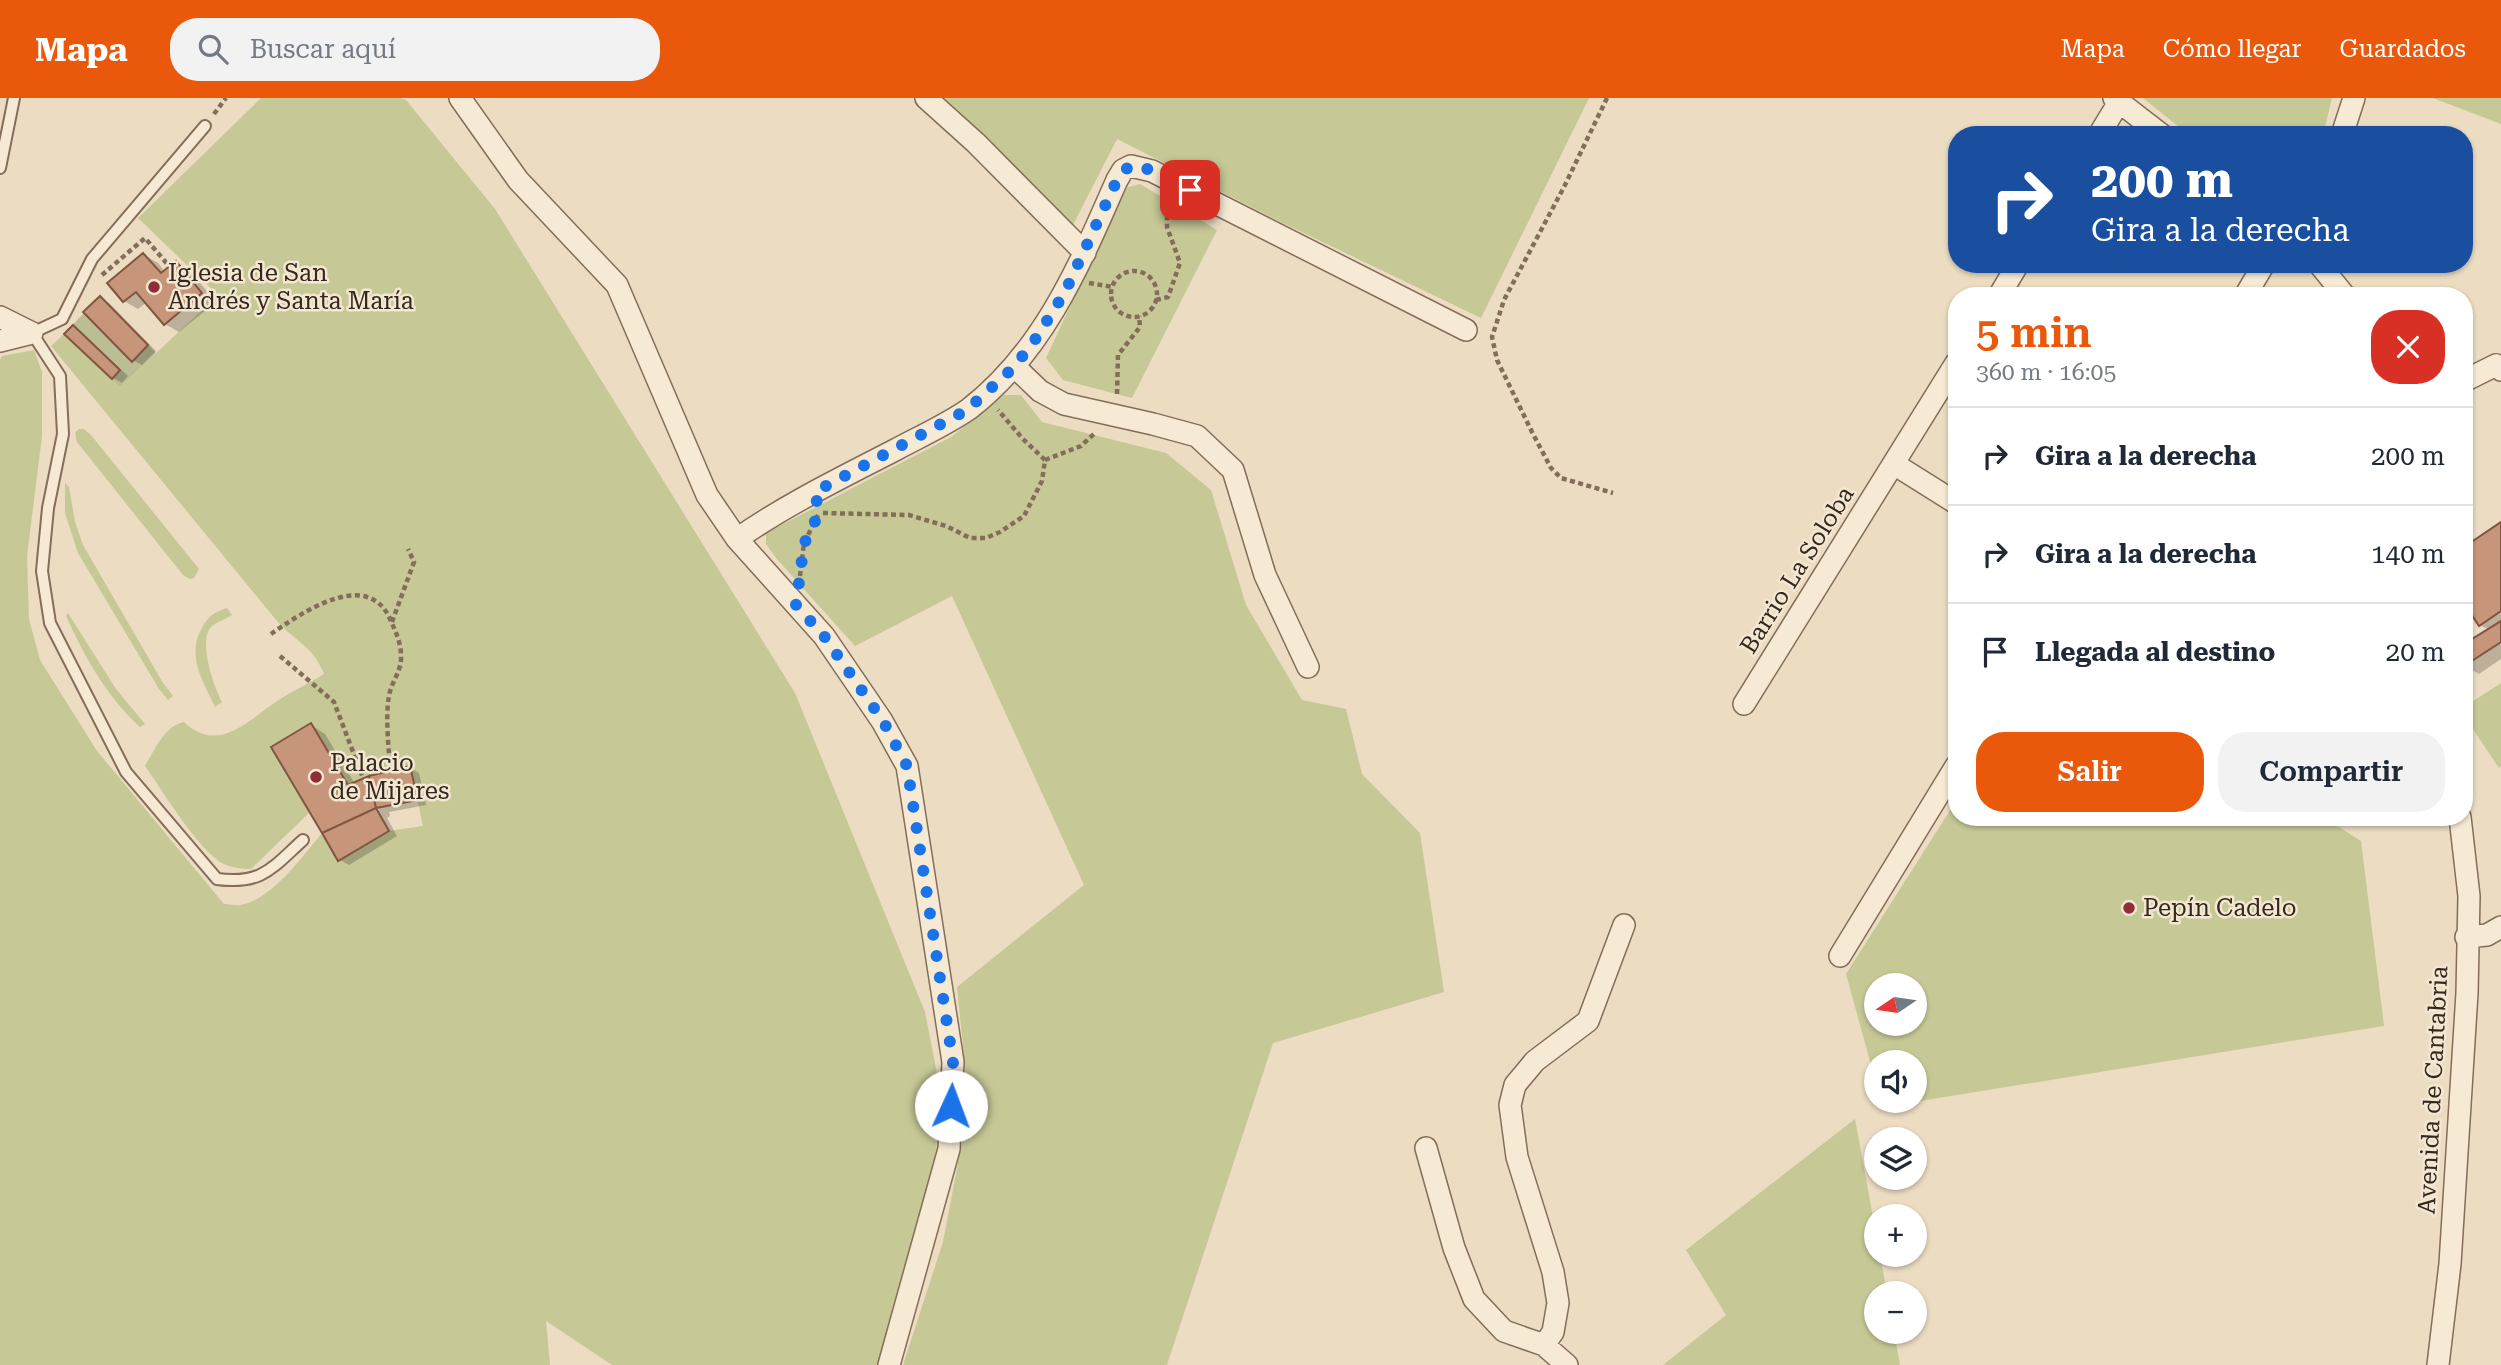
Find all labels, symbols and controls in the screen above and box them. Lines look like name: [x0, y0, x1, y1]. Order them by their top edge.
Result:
search box: [170, 18, 660, 81]
text: Mapa: [35, 30, 128, 69]
icon: search: [194, 30, 232, 68]
text: Buscar aquí: [250, 34, 396, 64]
text: Mapa: [2061, 35, 2125, 63]
text: Cómo llegar: [2163, 35, 2301, 63]
text: Guardados: [2339, 35, 2466, 63]
text: 200 m: [2091, 152, 2233, 209]
icon: right: [1976, 154, 2067, 245]
pin: [1160, 160, 1220, 220]
icon: arrive: [1171, 171, 1209, 209]
text: Gira a la derecha: [2091, 211, 2350, 249]
place label: Iglesia de San Andrés y Santa María: [168, 259, 414, 315]
marker: Iglesia de San Andrés y Santa María: [146, 279, 162, 295]
text: 5 min: [1976, 308, 2092, 357]
button: close: [2371, 310, 2445, 384]
text: 360 m · 16:05: [1976, 359, 2116, 386]
icon: right: [1976, 437, 2014, 475]
text: Gira a la derecha: [2035, 441, 2256, 471]
text: 200 m: [2371, 441, 2445, 471]
street label: Barrio La Soloba: [1734, 481, 1860, 659]
icon: right: [1976, 535, 2014, 573]
text: Gira a la derecha: [2035, 539, 2256, 569]
text: 140 m: [2371, 539, 2445, 569]
icon: arrive: [1976, 633, 2014, 671]
text: Llegada al destino: [2035, 637, 2275, 667]
text: 20 m: [2386, 637, 2445, 667]
button: Salir: [1976, 732, 2204, 812]
button: Compartir: [2218, 732, 2445, 812]
place label: Palacio de Mijares: [330, 749, 449, 805]
marker: Palacio de Mijares: [308, 769, 324, 785]
place label: Pepín Cadelo: [2143, 894, 2296, 922]
marker: Pepín Cadelo: [2121, 900, 2137, 916]
street label: Avenida de Cantabria: [2413, 965, 2453, 1215]
north arrow: [1864, 973, 1927, 1036]
map controls: [1864, 973, 1927, 1344]
button: sound: [1864, 1050, 1927, 1113]
position arrow: [914, 1069, 988, 1143]
button: layers: [1864, 1127, 1927, 1190]
button: +: [1864, 1204, 1927, 1267]
button: −: [1864, 1281, 1927, 1344]

